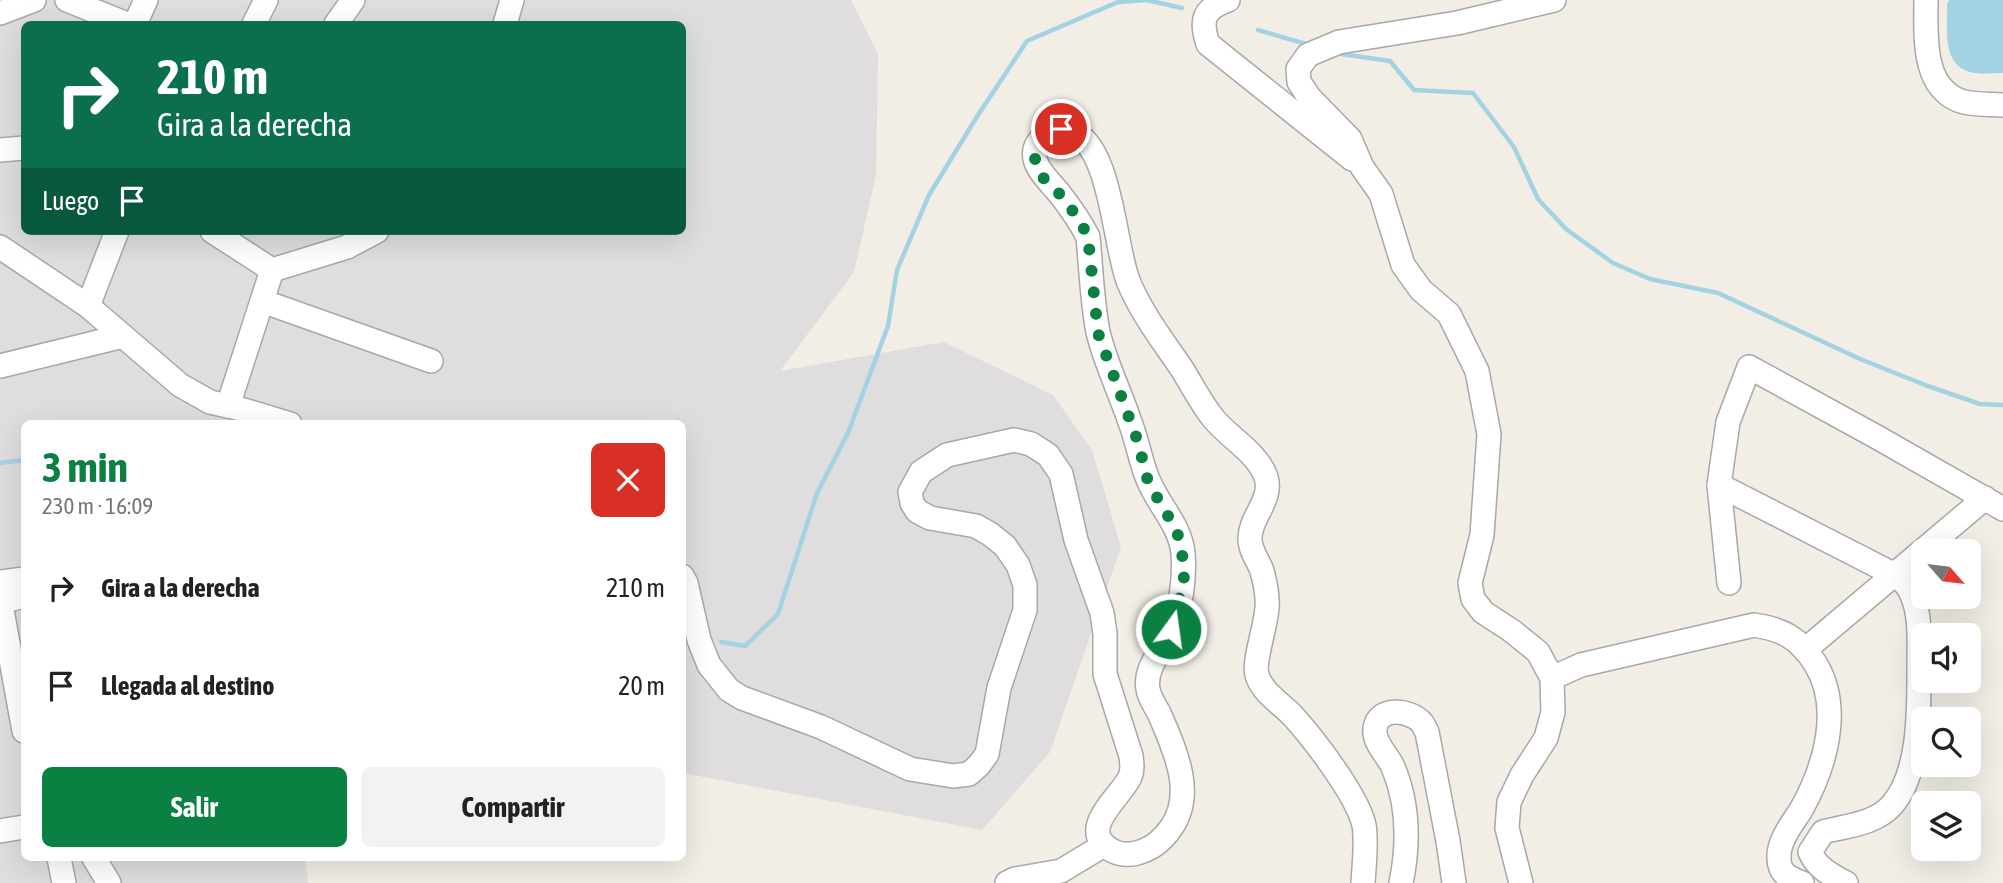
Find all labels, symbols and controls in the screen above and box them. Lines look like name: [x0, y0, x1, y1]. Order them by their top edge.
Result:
text: 210 m: [157, 48, 268, 104]
icon: right: [42, 49, 133, 140]
pin: [1031, 99, 1091, 159]
text: Gira a la derecha: [157, 106, 352, 143]
icon: arrive: [1042, 110, 1080, 148]
icon: arrive: [113, 182, 151, 220]
text: Luego: [42, 186, 99, 216]
text: 3 min: [42, 443, 128, 491]
button: close: [591, 443, 665, 517]
text: 230 m · 16:09: [42, 493, 153, 519]
north arrow: [1911, 539, 1981, 609]
map controls: [1911, 539, 1981, 861]
icon: right: [42, 569, 80, 607]
text: Gira a la derecha: [101, 573, 260, 603]
text: 210 m: [606, 573, 665, 603]
position arrow: [1134, 592, 1208, 666]
button: sound: [1911, 623, 1981, 693]
icon: arrive: [42, 667, 80, 705]
text: Llegada al destino: [101, 671, 274, 701]
text: 20 m: [618, 671, 665, 701]
button: search: [1911, 707, 1981, 777]
button: Salir: [42, 767, 347, 847]
button: Compartir: [361, 767, 665, 847]
button: layers: [1911, 791, 1981, 861]

